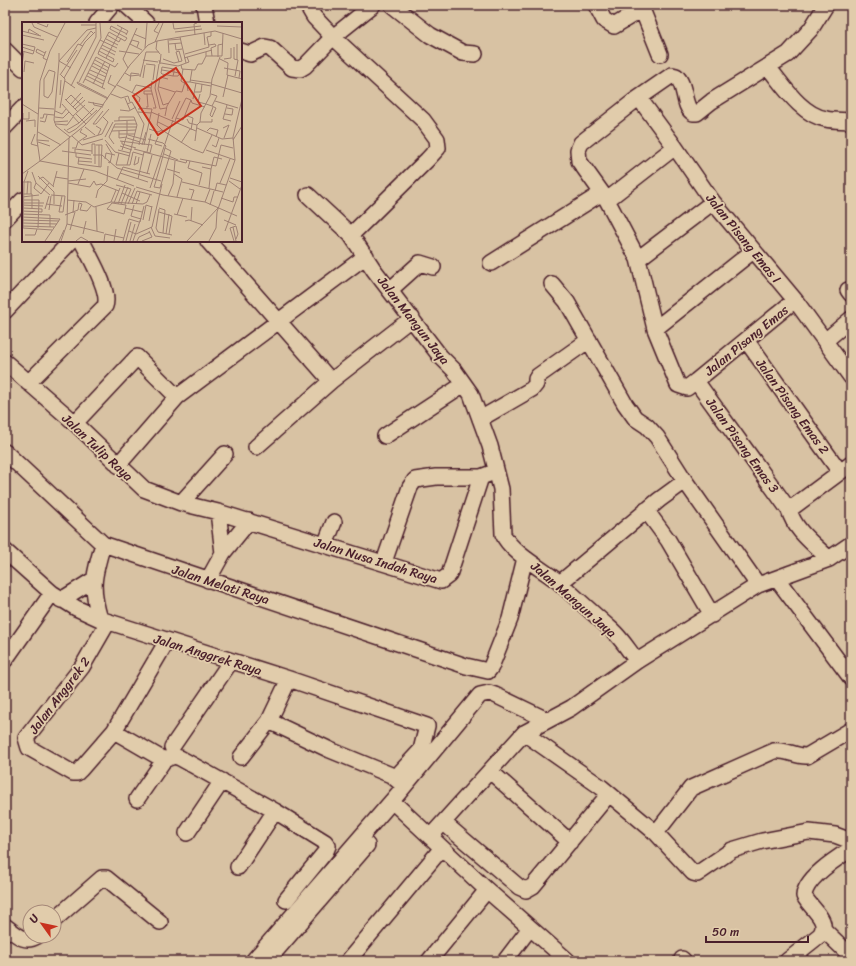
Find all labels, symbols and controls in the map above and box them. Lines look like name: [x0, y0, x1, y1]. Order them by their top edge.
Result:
inset map: [22, 22, 242, 242]
street label: Jalan Pisang Emas I: [699, 187, 787, 288]
street label: Jalan Mangun Jaya: [371, 270, 456, 370]
street label: Jalan Pisang Emas: [698, 298, 794, 382]
street label: Jalan Pisang Emas 2: [749, 353, 836, 460]
street label: Jalan Pisang Emas 3: [699, 392, 785, 498]
street label: Jalan Tulip Raya: [56, 407, 139, 487]
street label: Jalan Nusa Indah Raya: [310, 530, 441, 590]
street label: Jalan Mangun Jaya: [525, 555, 622, 644]
street label: Jalan Melati Raya: [168, 558, 273, 611]
street label: Jalan Anggrek Raya: [150, 627, 265, 682]
street label: Jalan Anggrek 2: [22, 651, 96, 740]
north arrow: [22, 904, 62, 944]
text: U: [24, 910, 44, 927]
scale bar: [706, 918, 808, 944]
text: 50 m: [712, 921, 739, 943]

